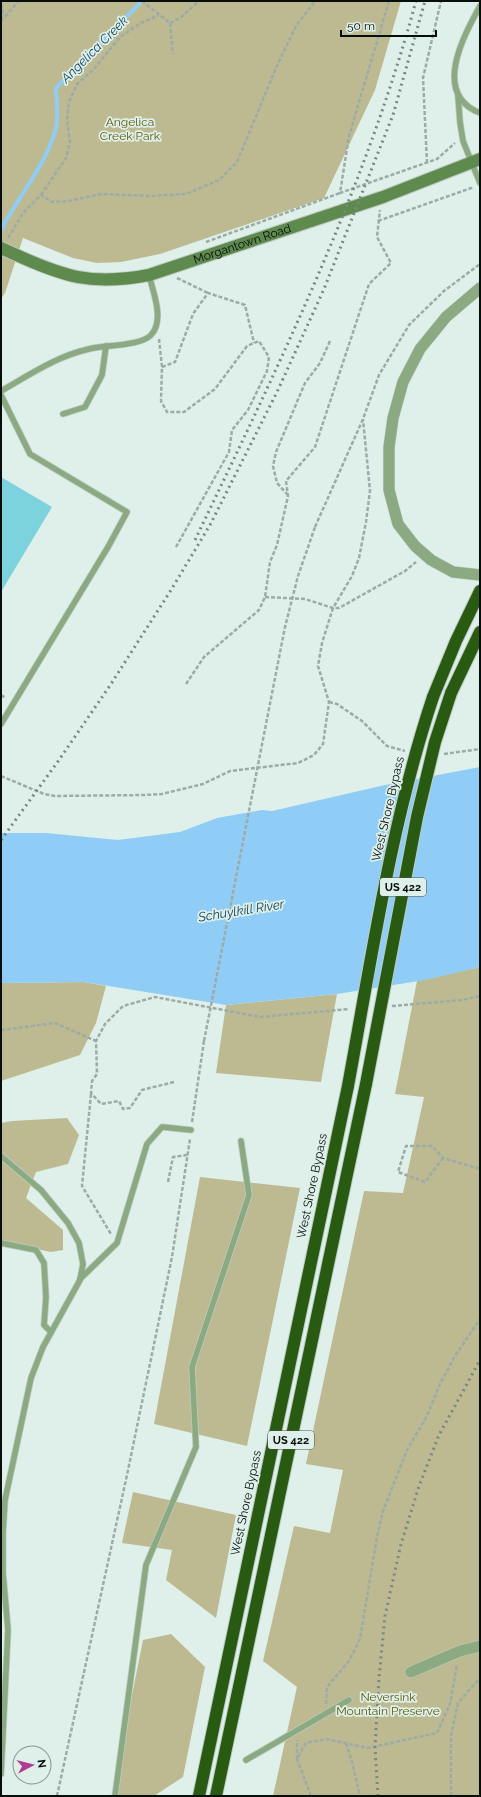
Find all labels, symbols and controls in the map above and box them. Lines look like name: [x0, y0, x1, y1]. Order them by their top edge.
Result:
scale bar: [341, 12, 436, 38]
water label: Angelica Creek: [57, 13, 131, 87]
text: 50 m: [347, 19, 375, 33]
park label: Angelica Creek Park: [100, 115, 161, 143]
street label: Morgantown Road: [192, 221, 293, 267]
street label: West Shore Bypass: [369, 755, 407, 863]
road number: US 422: [380, 878, 426, 896]
water label: Schuylkill River: [196, 896, 286, 925]
street label: West Shore Bypass: [294, 1132, 330, 1240]
road number: US 422: [268, 1431, 314, 1449]
street label: West Shore Bypass: [228, 1449, 264, 1557]
park label: Neversink Mountain Preserve: [336, 1690, 440, 1718]
north arrow: [12, 1745, 52, 1785]
text: N: [34, 1759, 48, 1769]

